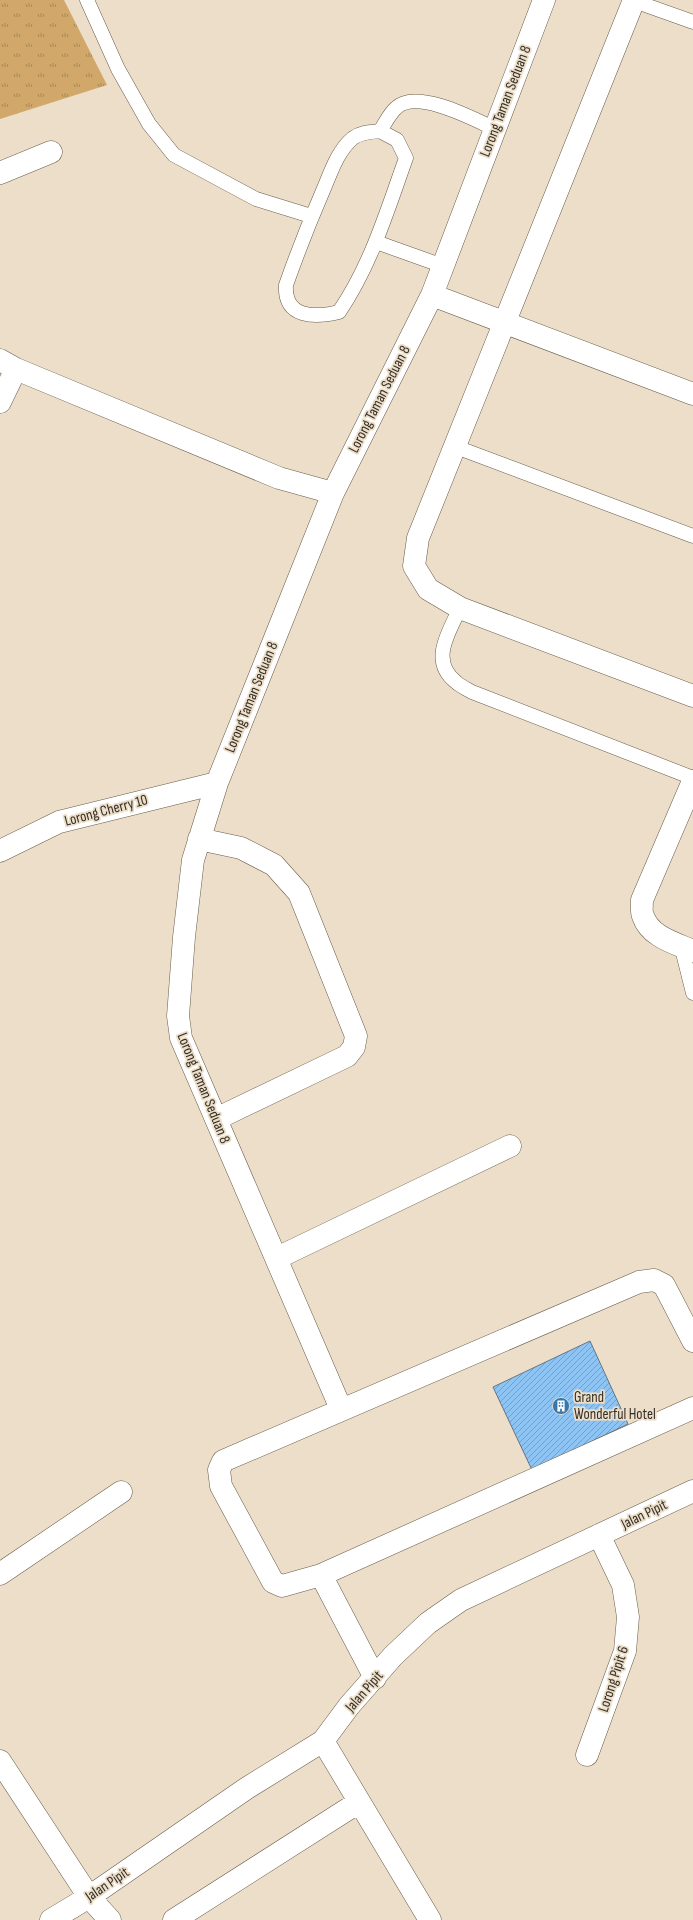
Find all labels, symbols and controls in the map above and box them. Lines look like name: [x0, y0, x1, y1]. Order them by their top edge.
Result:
street label: Lorong Taman Seduan 8: [475, 43, 535, 160]
street label: Lorong Taman Seduan 8: [344, 342, 415, 456]
street label: Lorong Taman Seduan 8: [221, 639, 282, 755]
street label: Lorong Cherry 10: [62, 790, 150, 831]
street label: Lorong Taman Seduan 8: [173, 1030, 234, 1146]
place label: Grand Wonderful Hotel: [574, 1388, 656, 1424]
building icon: Grand Wonderful Hotel: [551, 1396, 571, 1416]
street label: Jalan Pipit: [617, 1495, 671, 1534]
street label: Lorong Pipit 6: [594, 1644, 633, 1715]
street label: Jalan Pipit: [341, 1666, 388, 1717]
street label: Jalan Pipit: [81, 1863, 133, 1907]

